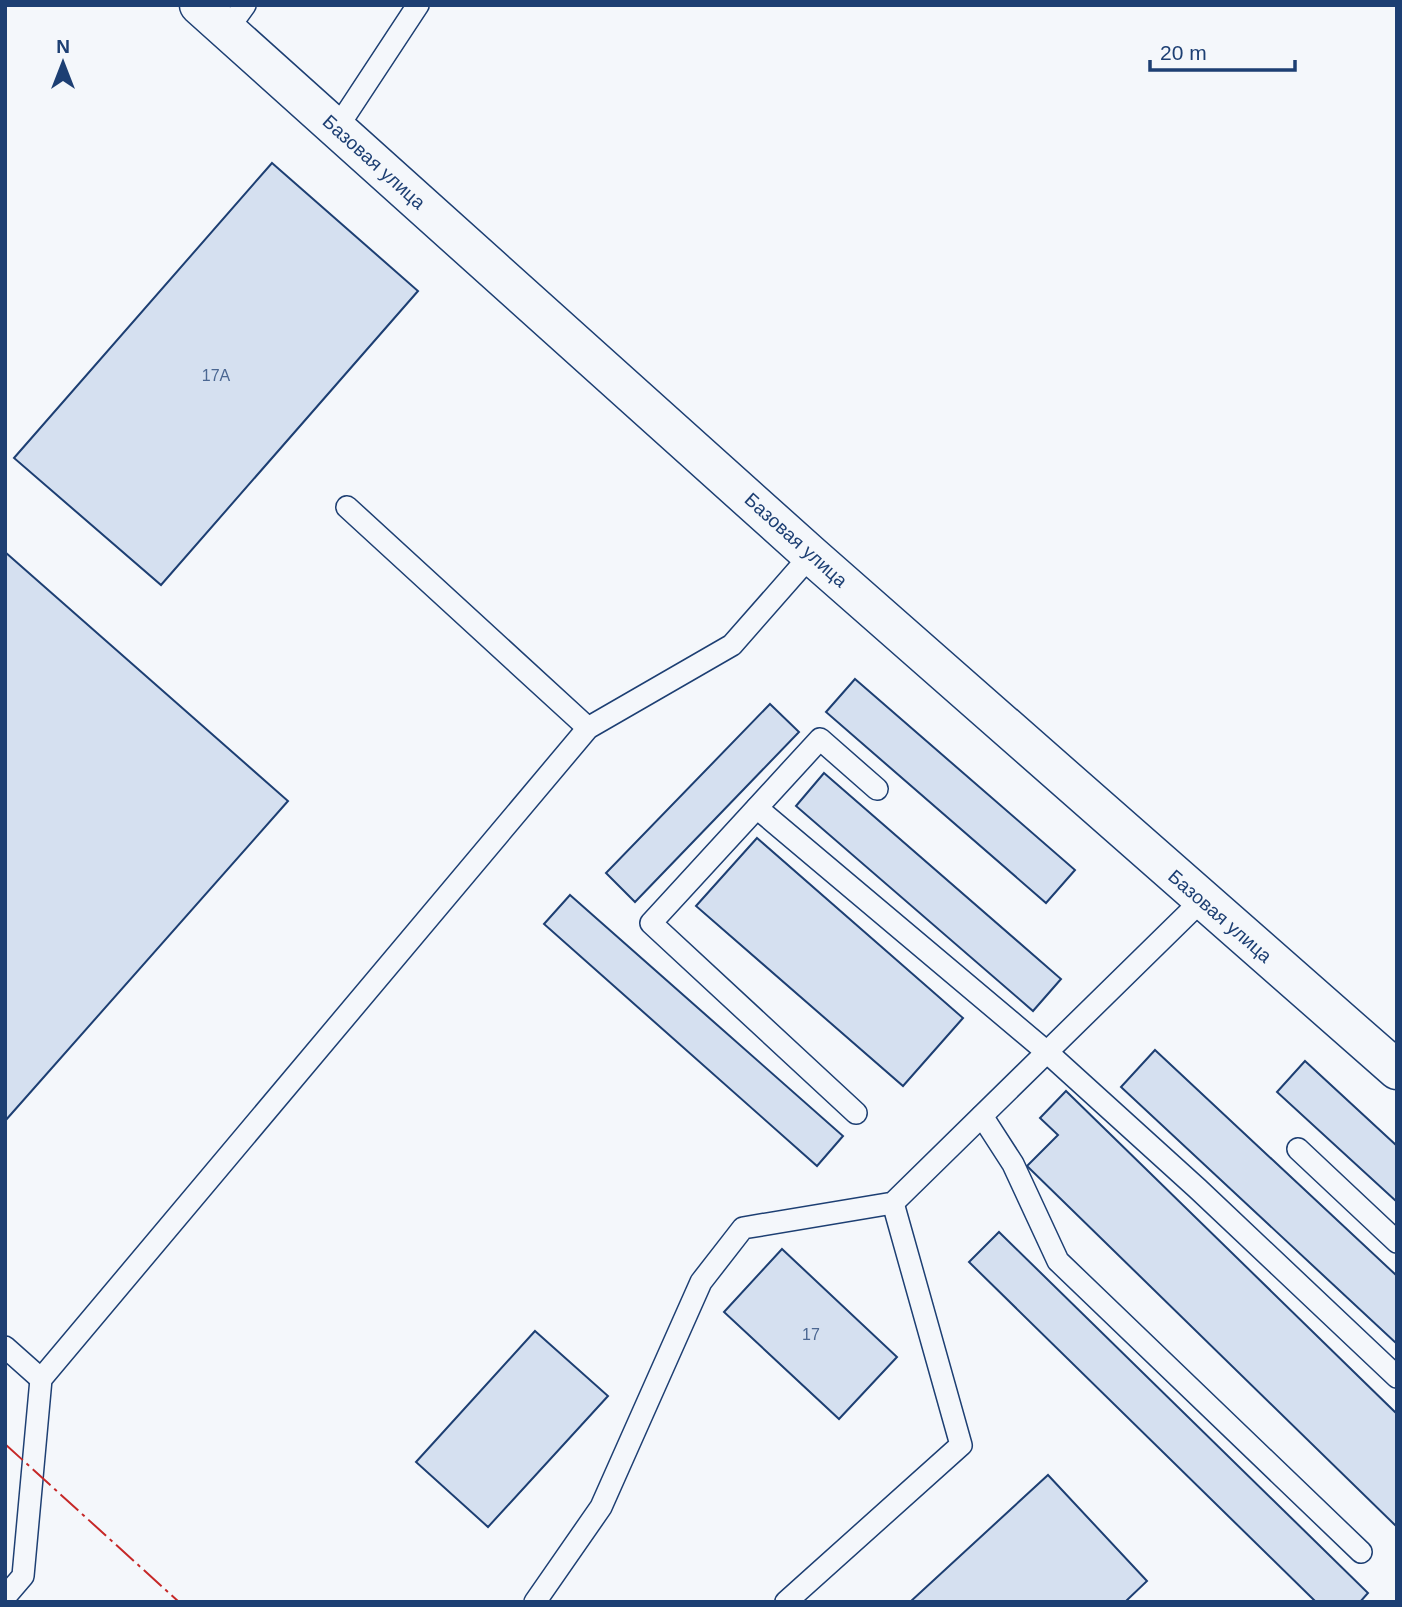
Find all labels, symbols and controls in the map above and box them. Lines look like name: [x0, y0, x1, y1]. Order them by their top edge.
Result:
north arrow: [28, 28, 98, 98]
scale bar: [1150, 28, 1295, 72]
text: N: [56, 36, 70, 57]
text: 20 m: [1160, 41, 1207, 64]
street label: Базовая улица: [319, 111, 430, 214]
house number: 17А: [202, 367, 231, 384]
street label: Базовая улица: [741, 489, 852, 592]
street label: Базовая улица: [1164, 865, 1276, 967]
house number: 17: [802, 1326, 820, 1343]

